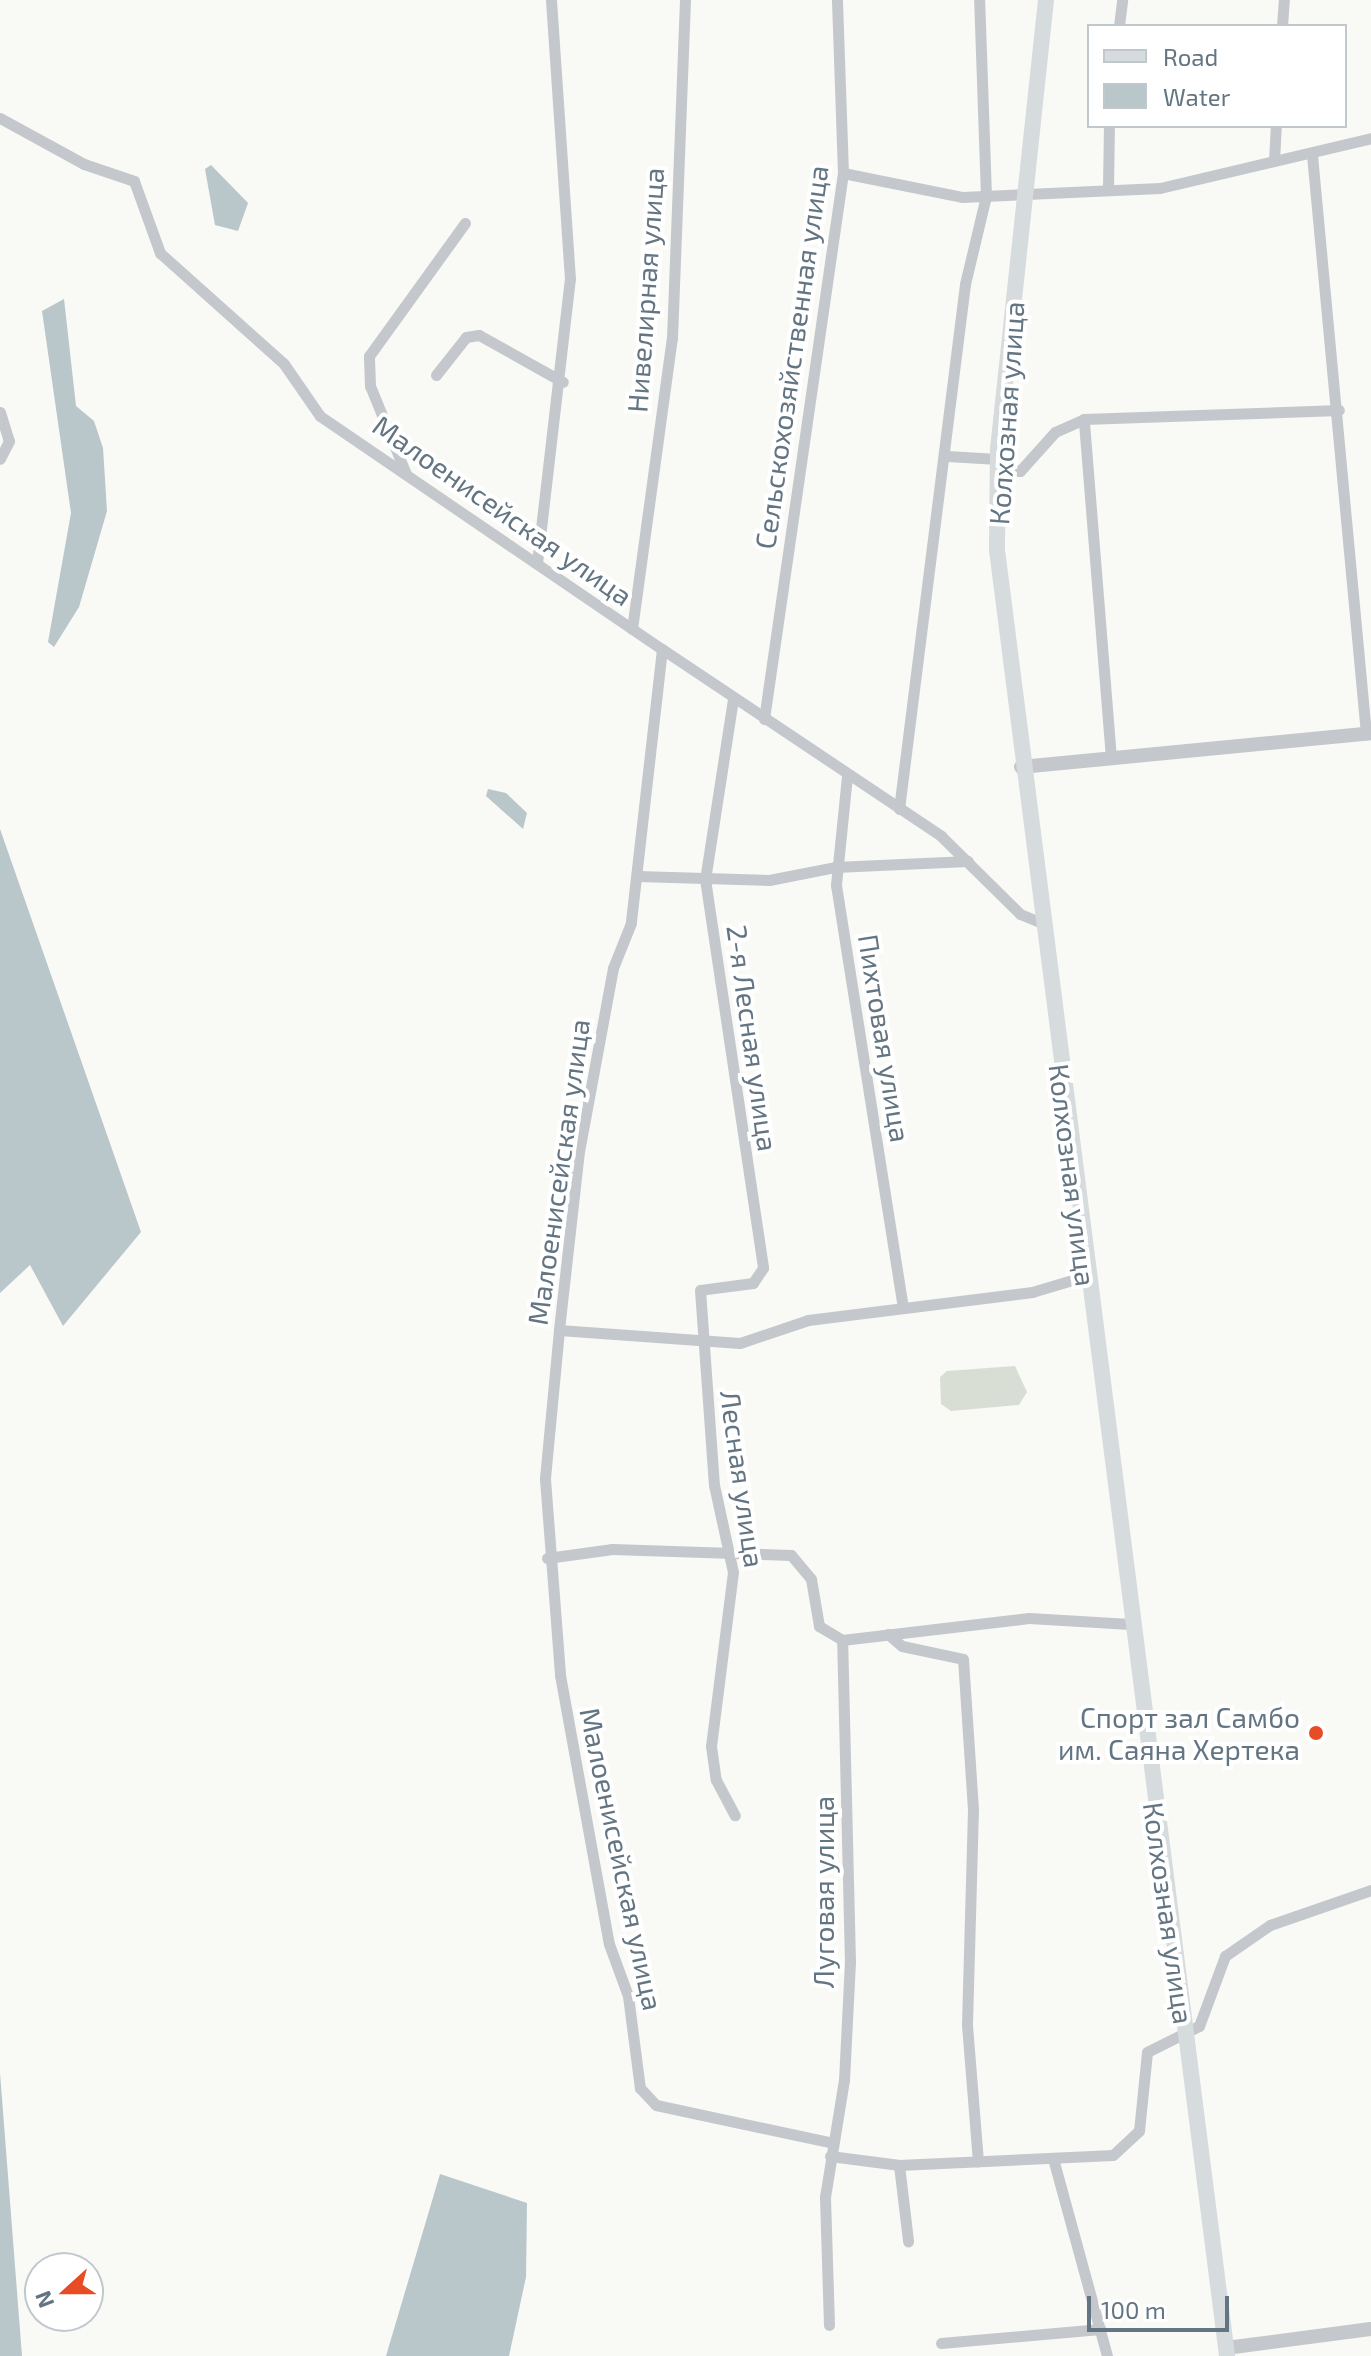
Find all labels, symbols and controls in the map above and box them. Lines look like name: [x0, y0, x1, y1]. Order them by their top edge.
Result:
legend: [1087, 24, 1347, 128]
text: Road: [1163, 42, 1218, 71]
text: Water: [1163, 82, 1230, 111]
street label: Сельскохозяйственная улица: [747, 163, 835, 551]
street label: Нивелирная улица: [620, 166, 670, 414]
street label: Колхозная улица: [981, 300, 1031, 526]
street label: Малоенисейская улица: [367, 408, 639, 612]
street label: 2-я Лесная улица: [720, 923, 786, 1153]
street label: Пихтовая улица: [852, 932, 918, 1144]
street label: Малоенисейская улица: [520, 1017, 596, 1327]
street label: Колхозная улица: [1043, 1062, 1103, 1288]
street label: Лесная улица: [714, 1388, 772, 1570]
place label: Спорт зал Самбо им. Саяна Хертека: [1058, 1700, 1300, 1766]
street label: Малоенисейская улица: [573, 1705, 671, 2013]
marker: Спорт зал Самбо им. Саяна Хертека: [1307, 1724, 1325, 1742]
street label: Луговая улица: [806, 1796, 840, 1988]
street label: Колхозная улица: [1137, 1800, 1201, 2026]
north arrow: [24, 2252, 104, 2332]
scale bar: [1091, 2280, 1233, 2330]
text: N: [28, 2288, 58, 2312]
text: 100 m: [1101, 2295, 1166, 2324]

